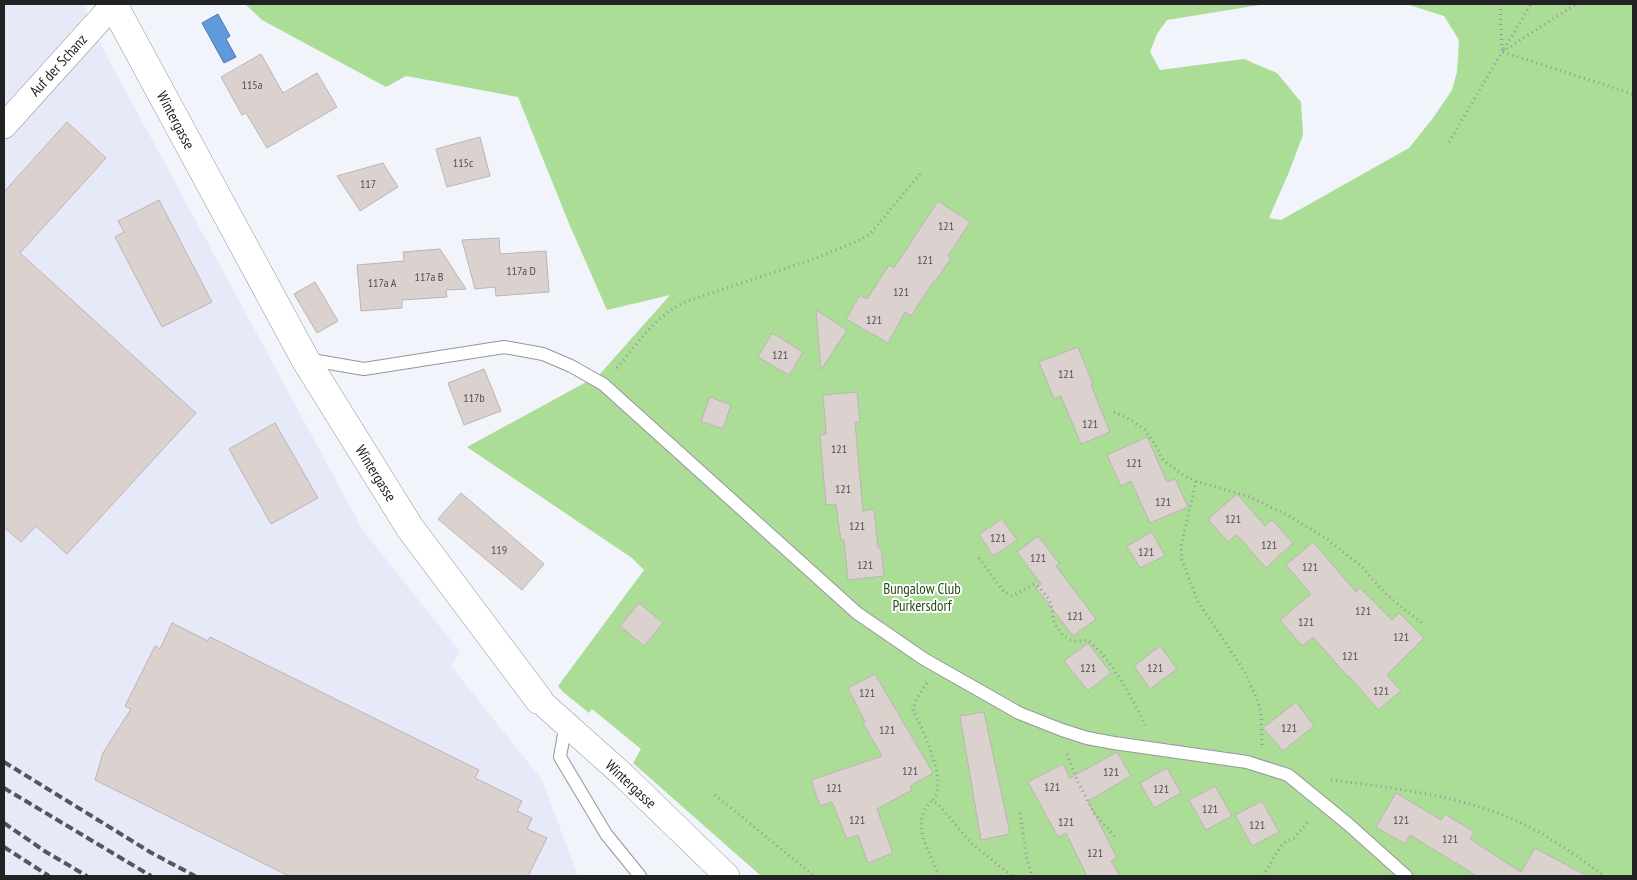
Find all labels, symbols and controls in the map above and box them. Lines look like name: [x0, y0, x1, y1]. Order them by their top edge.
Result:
street label: Auf der Schanz: [25, 30, 91, 100]
house number: 115a: [241, 77, 263, 92]
street label: Wintergasse: [153, 88, 199, 152]
house number: 115c: [453, 155, 474, 170]
house number: 117: [360, 176, 376, 191]
house number: 121: [938, 218, 954, 233]
house number: 121: [917, 252, 933, 267]
house number: 117a D: [506, 263, 536, 278]
house number: 117a B: [414, 269, 444, 284]
house number: 117a A: [368, 275, 397, 290]
house number: 121: [893, 284, 909, 299]
house number: 121: [866, 312, 882, 327]
house number: 121: [772, 347, 788, 362]
house number: 121: [1058, 366, 1074, 381]
house number: 117b: [463, 390, 485, 405]
house number: 121: [1082, 416, 1098, 431]
street label: Wintergasse: [351, 441, 401, 505]
house number: 121: [831, 441, 847, 456]
house number: 121: [1126, 455, 1142, 470]
house number: 121: [835, 481, 851, 496]
house number: 121: [1155, 494, 1171, 509]
house number: 121: [1225, 511, 1241, 526]
house number: 121: [849, 518, 865, 533]
house number: 121: [990, 530, 1006, 545]
house number: 121: [1261, 537, 1277, 552]
house number: 119: [491, 542, 507, 557]
house number: 121: [1138, 544, 1154, 559]
house number: 121: [1030, 550, 1046, 565]
house number: 121: [857, 557, 873, 572]
house number: 121: [1302, 559, 1318, 574]
park label: Bungalow Club Purkersdorf: [883, 579, 961, 615]
house number: 121: [1355, 603, 1371, 618]
house number: 121: [1067, 608, 1083, 623]
house number: 121: [1298, 614, 1314, 629]
house number: 121: [1393, 629, 1409, 644]
house number: 121: [1342, 648, 1358, 663]
house number: 121: [1080, 660, 1096, 675]
house number: 121: [1147, 660, 1163, 675]
house number: 121: [1373, 683, 1389, 698]
house number: 121: [859, 685, 875, 700]
house number: 121: [1281, 720, 1297, 735]
house number: 121: [879, 722, 895, 737]
street label: Wintergasse: [601, 756, 661, 812]
house number: 121: [902, 763, 918, 778]
house number: 121: [1103, 764, 1119, 779]
house number: 121: [1044, 779, 1060, 794]
house number: 121: [826, 780, 842, 795]
house number: 121: [1153, 781, 1169, 796]
house number: 121: [1202, 801, 1218, 816]
house number: 121: [849, 812, 865, 827]
house number: 121: [1393, 812, 1409, 827]
house number: 121: [1058, 814, 1074, 829]
house number: 121: [1249, 817, 1265, 832]
house number: 121: [1442, 831, 1458, 846]
house number: 121: [1087, 845, 1103, 860]

